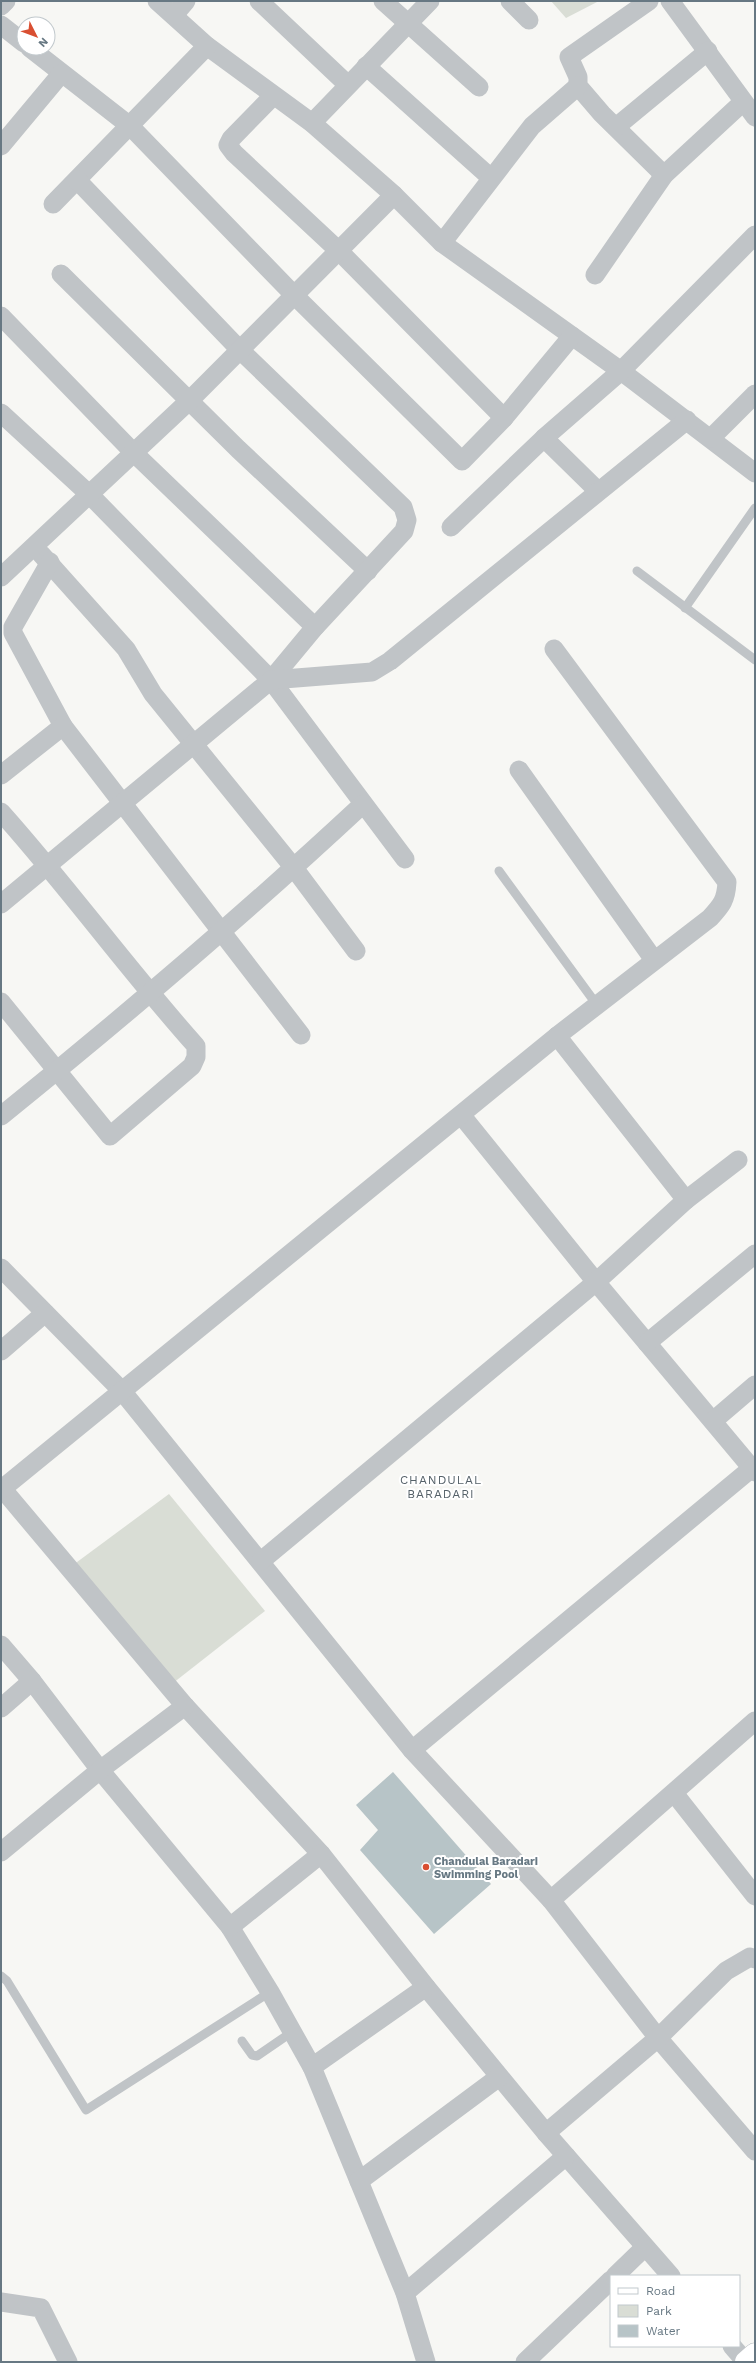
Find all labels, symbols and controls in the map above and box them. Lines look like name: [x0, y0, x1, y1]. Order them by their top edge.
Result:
north arrow: [16, 16, 56, 56]
text: N: [36, 35, 51, 50]
district label: CHANDULAL BARADARI: [400, 1473, 482, 1501]
place label: Chandulal Baradari Swimming Pool: [434, 1855, 538, 1881]
marker: Chandulal Baradari Swimming Pool: [421, 1862, 431, 1872]
legend: [610, 2275, 740, 2347]
text: Road: [646, 2284, 675, 2298]
text: Park: [646, 2304, 672, 2318]
text: Water: [646, 2324, 681, 2338]

